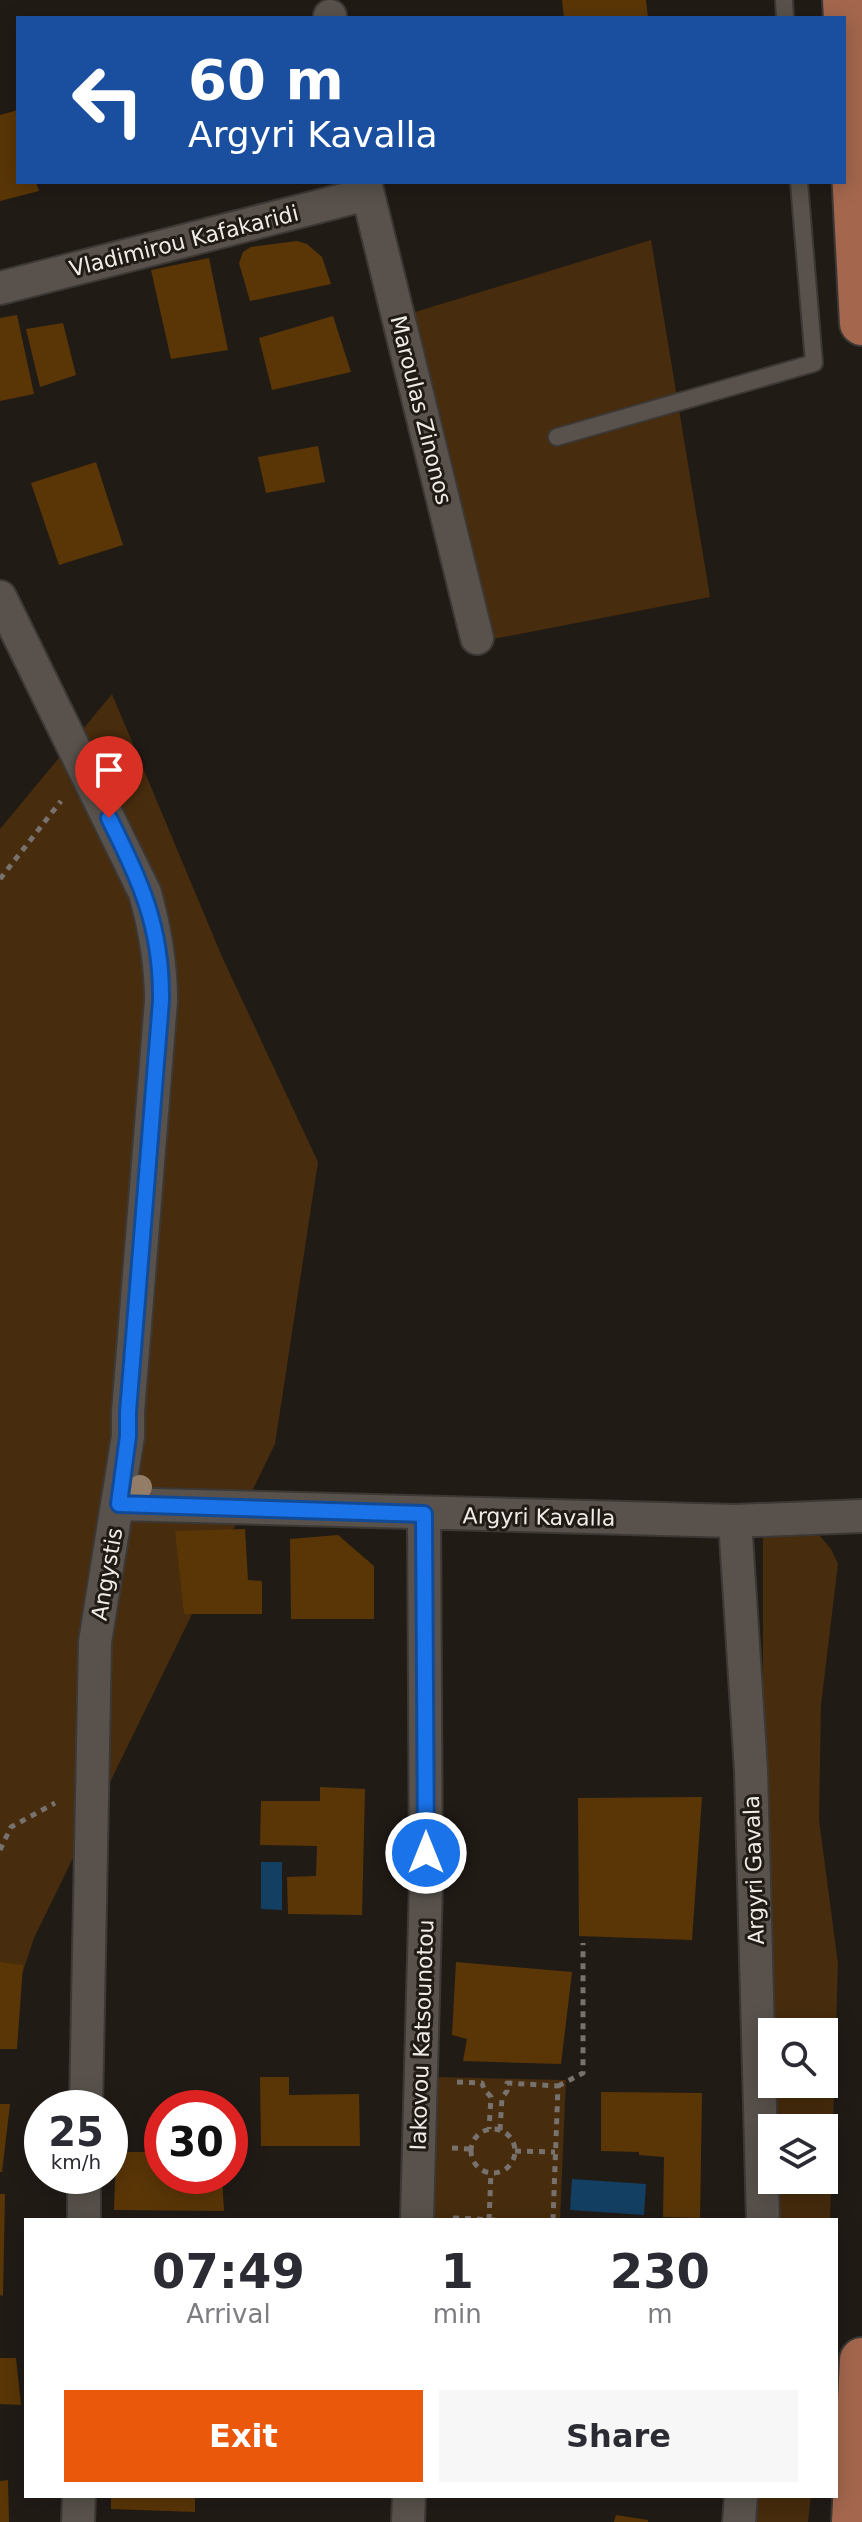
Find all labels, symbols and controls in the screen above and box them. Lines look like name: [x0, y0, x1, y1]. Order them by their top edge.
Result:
text: 60 m: [188, 47, 344, 112]
icon: left: [56, 48, 160, 152]
text: Argyri Kavalla: [188, 114, 438, 155]
street label: Vladimirou Kafakaridi: [67, 200, 301, 282]
street label: Maroulas Zinonos: [385, 313, 457, 507]
pin: [75, 736, 143, 818]
icon: arrive: [87, 748, 131, 792]
street label: Argyri Kavalla: [463, 1503, 615, 1531]
street label: Angystis: [87, 1526, 127, 1622]
street label: Argyri Gavala: [739, 1795, 769, 1945]
position arrow: [384, 1811, 468, 1895]
street label: Iakovou Katsounotou: [405, 1919, 439, 2151]
map controls: [758, 2018, 838, 2194]
button: search: [758, 2018, 838, 2098]
speed limit sign: 30: [144, 2090, 248, 2194]
text: 25: [48, 2109, 104, 2155]
button: layers: [758, 2114, 838, 2194]
text: km/h: [51, 2150, 101, 2174]
text: 07:49: [152, 2243, 305, 2299]
text: 1: [441, 2243, 474, 2299]
text: 230: [610, 2243, 710, 2299]
text: Arrival: [186, 2299, 271, 2329]
text: min: [433, 2299, 482, 2329]
text: m: [647, 2299, 673, 2329]
button: Exit: [64, 2390, 423, 2482]
button: Share: [439, 2390, 798, 2482]

